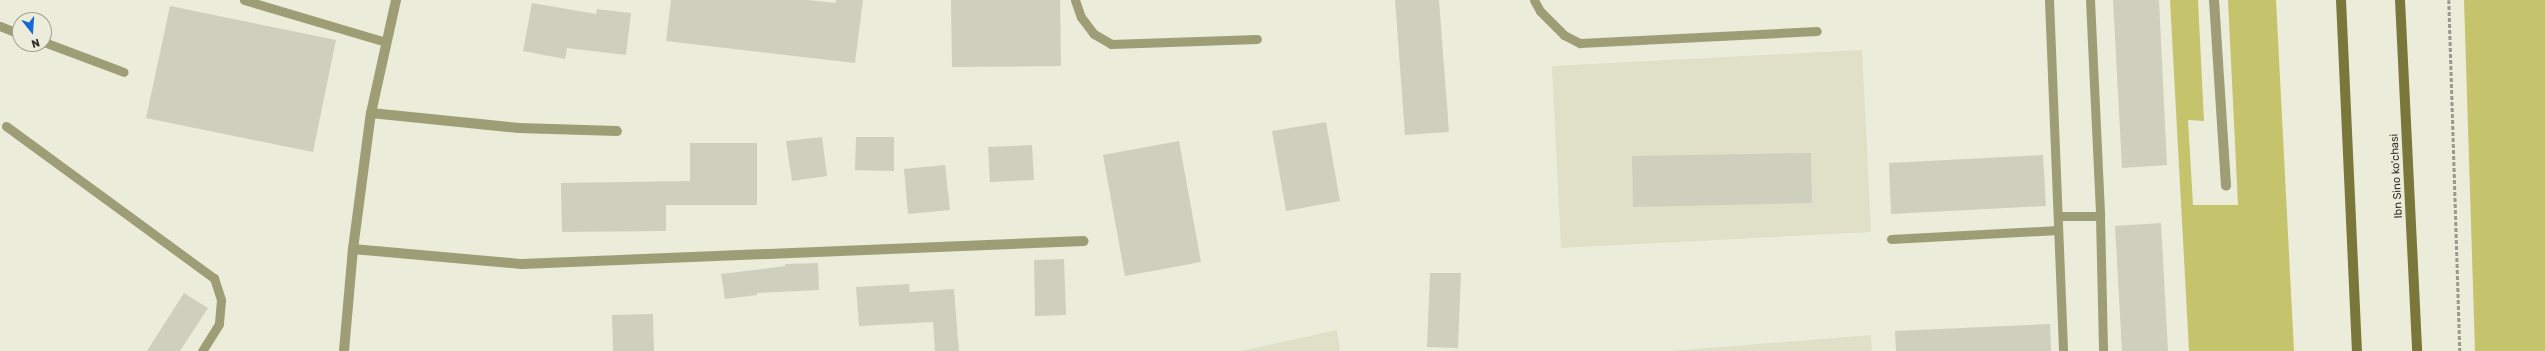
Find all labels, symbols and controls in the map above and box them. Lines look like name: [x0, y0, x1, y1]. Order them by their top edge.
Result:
north arrow: [12, 12, 52, 52]
text: N: [30, 36, 41, 50]
street label: Ibn Sino ko'chasi: [2388, 133, 2406, 219]

